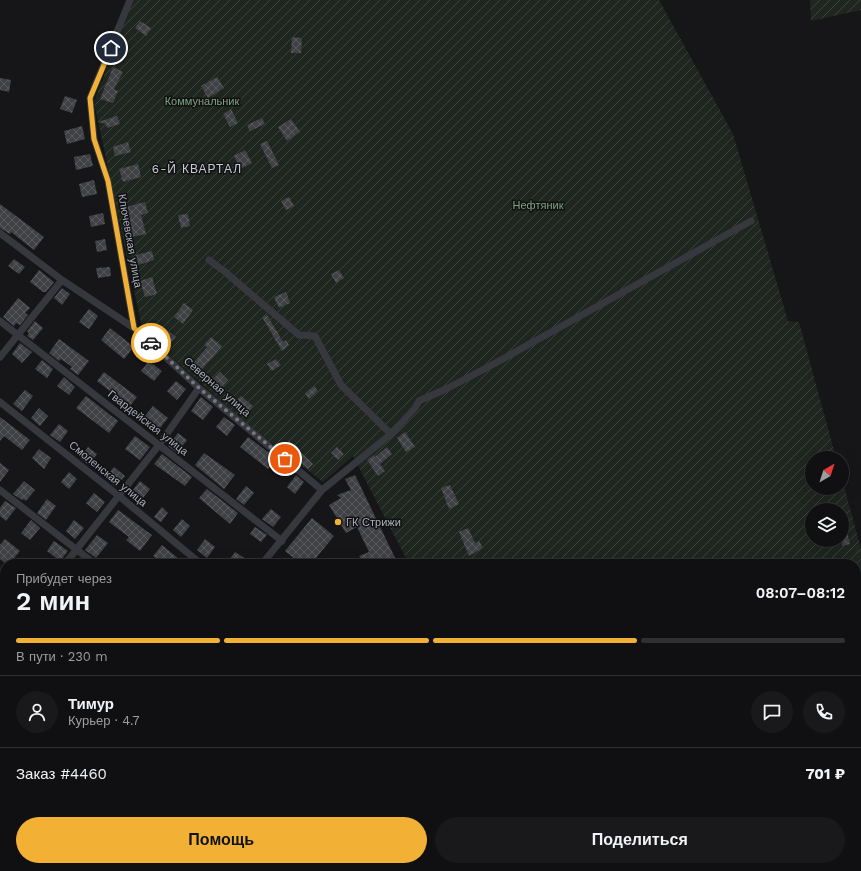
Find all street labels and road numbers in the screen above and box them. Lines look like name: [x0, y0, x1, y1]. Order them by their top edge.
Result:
street label: Ключевская улица: [115, 193, 145, 290]
street label: Северная улица: [181, 354, 254, 420]
street label: Гвардейская улица: [105, 388, 191, 459]
street label: Смоленская улица: [66, 439, 150, 510]

